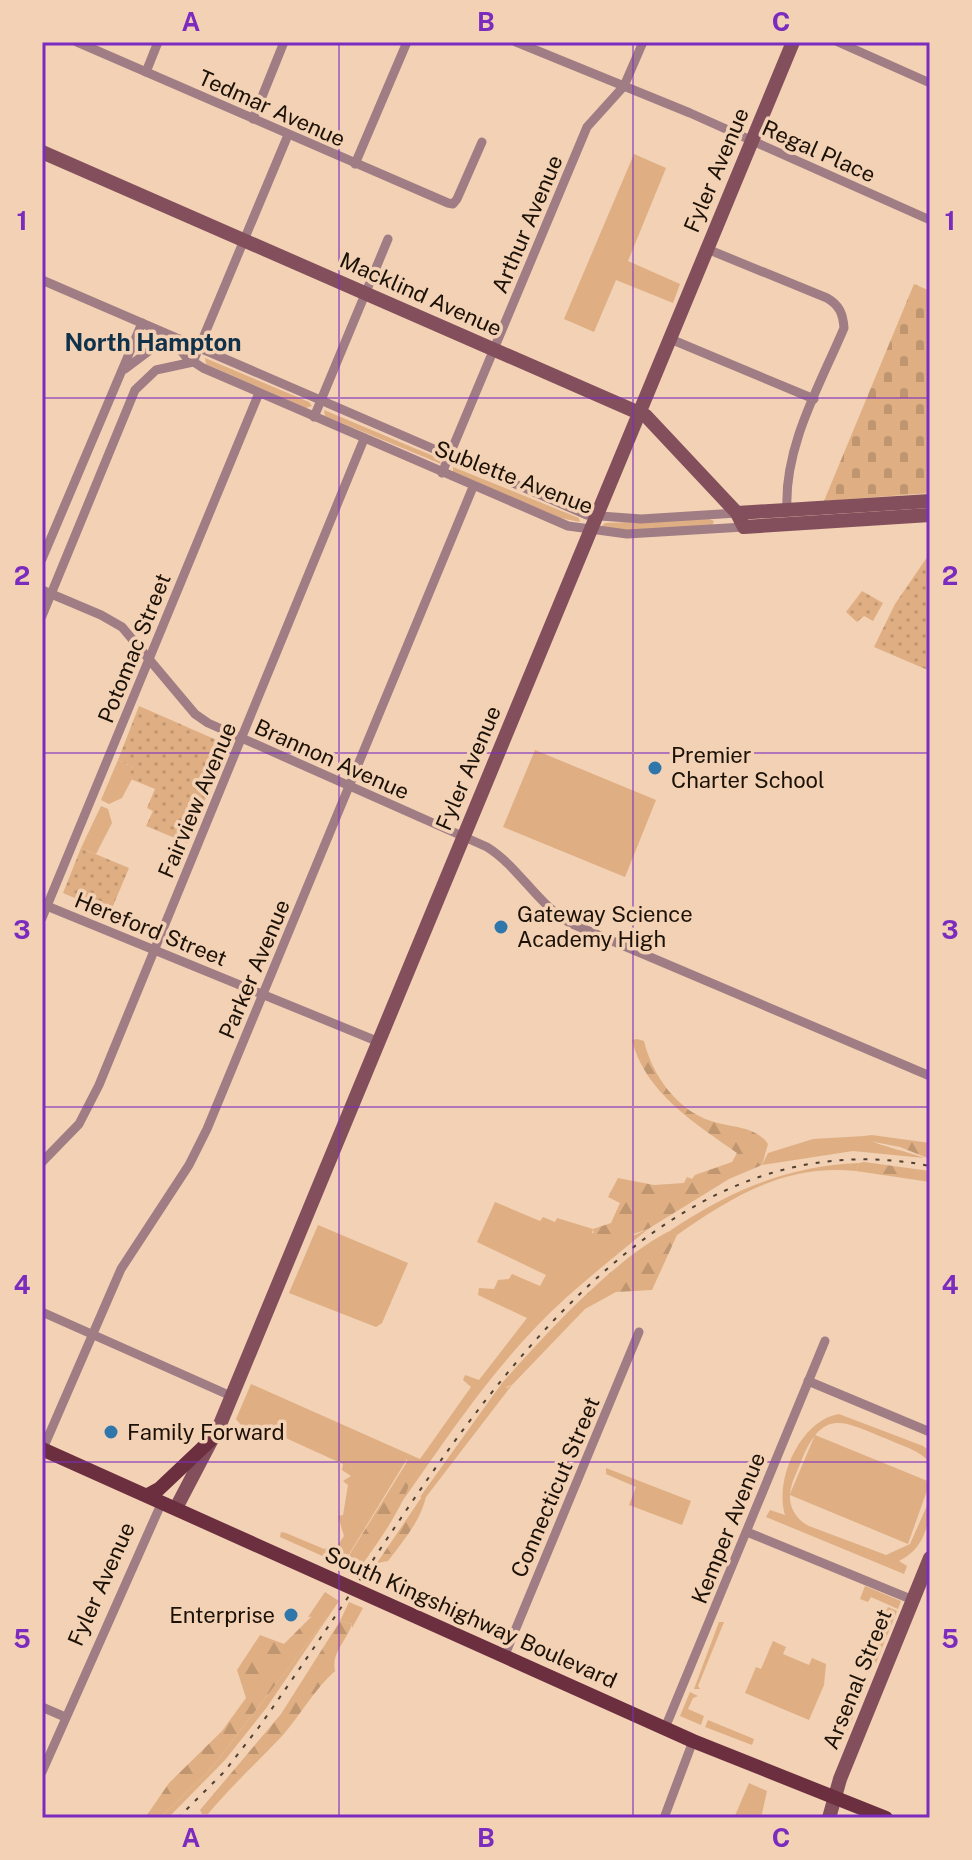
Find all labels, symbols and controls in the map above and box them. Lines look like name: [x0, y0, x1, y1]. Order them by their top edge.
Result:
text: A: [182, 6, 201, 37]
text: B: [477, 6, 495, 37]
text: C: [772, 6, 790, 37]
street label: Tedmar Avenue: [195, 64, 349, 152]
street label: Fyler Avenue: [678, 104, 754, 236]
street label: Regal Place: [758, 114, 880, 188]
street label: Arthur Avenue: [486, 151, 568, 297]
text: 1: [16, 205, 28, 236]
text: 1: [944, 205, 956, 236]
street label: Macklind Avenue: [336, 247, 506, 341]
district label: North Hampton: [64, 328, 242, 356]
street label: Sublette Avenue: [431, 435, 597, 519]
text: 2: [14, 560, 30, 591]
text: 2: [942, 560, 958, 591]
street label: Potomac Street: [92, 569, 176, 727]
street label: Fyler Avenue: [430, 702, 506, 834]
street label: Brannon Avenue: [251, 713, 413, 805]
street label: Fairview Avenue: [153, 718, 241, 882]
place label: Premier Charter School: [671, 742, 825, 793]
marker: Premier Charter School: [646, 759, 664, 777]
street label: Hereford Street: [71, 887, 231, 971]
street label: Parker Avenue: [213, 896, 295, 1042]
place label: Gateway Science Academy High: [517, 901, 693, 952]
text: 3: [13, 914, 31, 945]
text: 3: [941, 914, 959, 945]
marker: Gateway Science Academy High: [492, 918, 510, 936]
text: 4: [13, 1269, 31, 1300]
text: 4: [941, 1269, 959, 1300]
street label: Connecticut Street: [505, 1393, 605, 1581]
place label: Family Forward: [127, 1419, 285, 1445]
marker: Family Forward: [102, 1423, 120, 1441]
street label: Kemper Avenue: [686, 1449, 770, 1607]
street label: Fyler Avenue: [62, 1518, 140, 1650]
street label: South Kingshighway Boulevard: [321, 1541, 621, 1693]
place label: Enterprise: [169, 1602, 275, 1628]
street label: Arsenal Street: [817, 1605, 897, 1753]
marker: Enterprise: [282, 1606, 300, 1624]
text: 5: [13, 1623, 31, 1654]
text: 5: [941, 1623, 959, 1654]
text: A: [182, 1822, 201, 1853]
text: B: [477, 1822, 495, 1853]
text: C: [772, 1822, 790, 1853]

